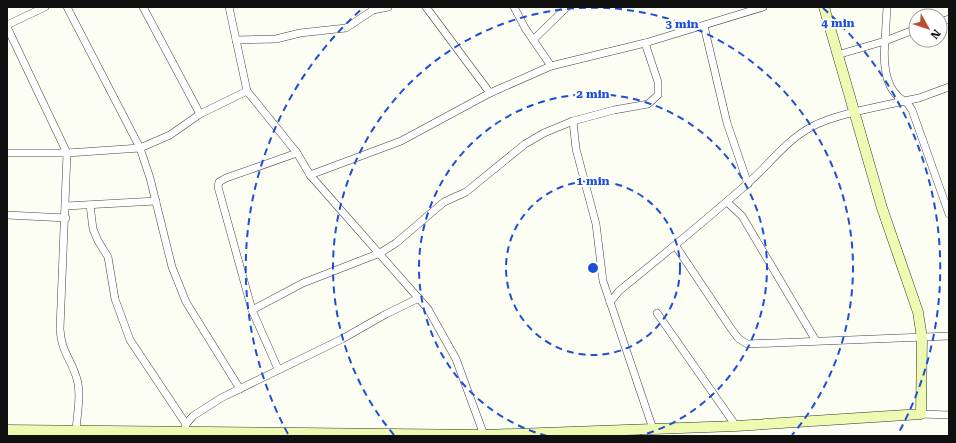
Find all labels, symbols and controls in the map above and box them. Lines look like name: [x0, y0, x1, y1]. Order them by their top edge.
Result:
north arrow: [908, 8, 948, 48]
text: 4 min: [821, 16, 855, 30]
text: 3 min: [665, 17, 699, 31]
text: N: [927, 27, 943, 42]
text: 2 min: [576, 87, 610, 101]
text: 1 min: [576, 174, 610, 188]
centre of rings: [586, 261, 600, 275]

